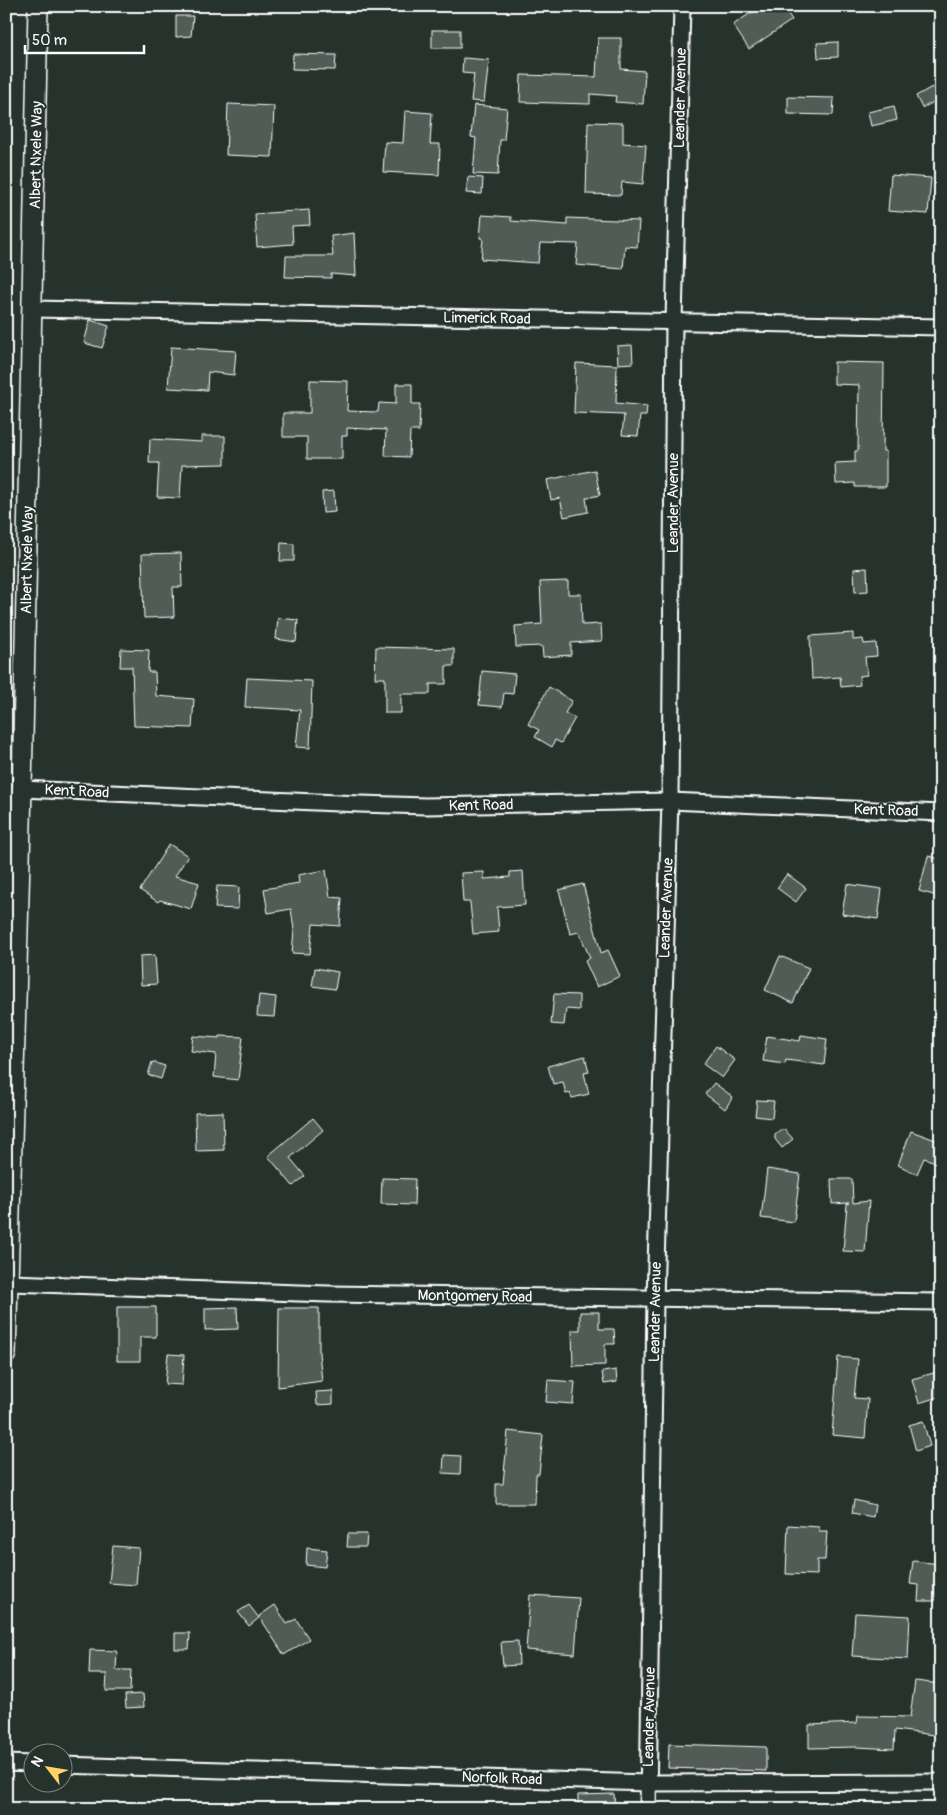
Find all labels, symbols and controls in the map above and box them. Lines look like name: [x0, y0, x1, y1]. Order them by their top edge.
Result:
scale bar: [25, 22, 144, 54]
text: 50 m: [32, 31, 67, 50]
street label: Leander Avenue: [670, 47, 691, 148]
street label: Albert Nxele Way: [26, 100, 47, 209]
street label: Limerick Road: [443, 308, 531, 329]
street label: Leander Avenue: [664, 452, 683, 553]
street label: Albert Nxele Way: [17, 505, 38, 614]
street label: Kent Road: [44, 780, 110, 803]
street label: Kent Road: [448, 795, 514, 816]
street label: Kent Road: [853, 800, 919, 821]
street label: Leander Avenue: [655, 857, 678, 959]
street label: Leander Avenue: [645, 1261, 666, 1362]
street label: Montgomery Road: [417, 1286, 533, 1307]
street label: Leander Avenue: [639, 1666, 660, 1767]
north arrow: [22, 1742, 72, 1792]
text: N: [28, 1753, 47, 1770]
street label: Norfolk Road: [461, 1768, 543, 1789]

